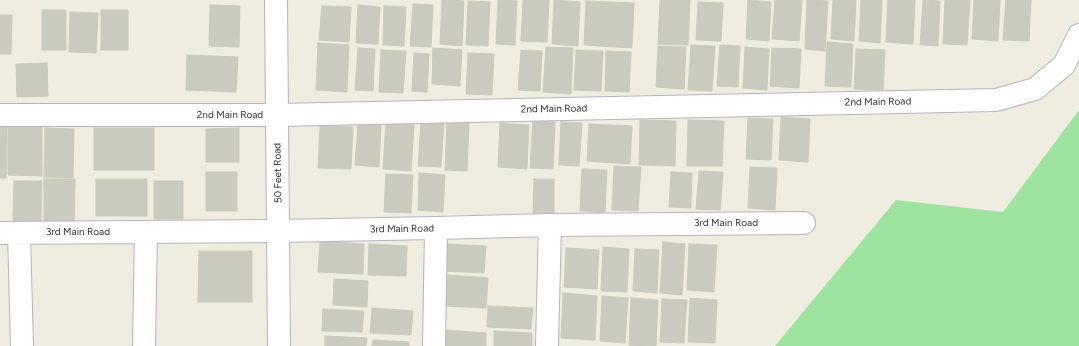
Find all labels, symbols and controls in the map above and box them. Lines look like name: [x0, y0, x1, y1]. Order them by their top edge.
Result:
street label: 2nd Main Road: [845, 95, 911, 109]
street label: 2nd Main Road: [521, 102, 587, 116]
street label: 2nd Main Road: [197, 109, 263, 121]
street label: 50 Feet Road: [271, 143, 285, 203]
street label: 3rd Main Road: [694, 217, 758, 229]
street label: 3rd Main Road: [370, 222, 434, 236]
street label: 3rd Main Road: [46, 226, 110, 238]

